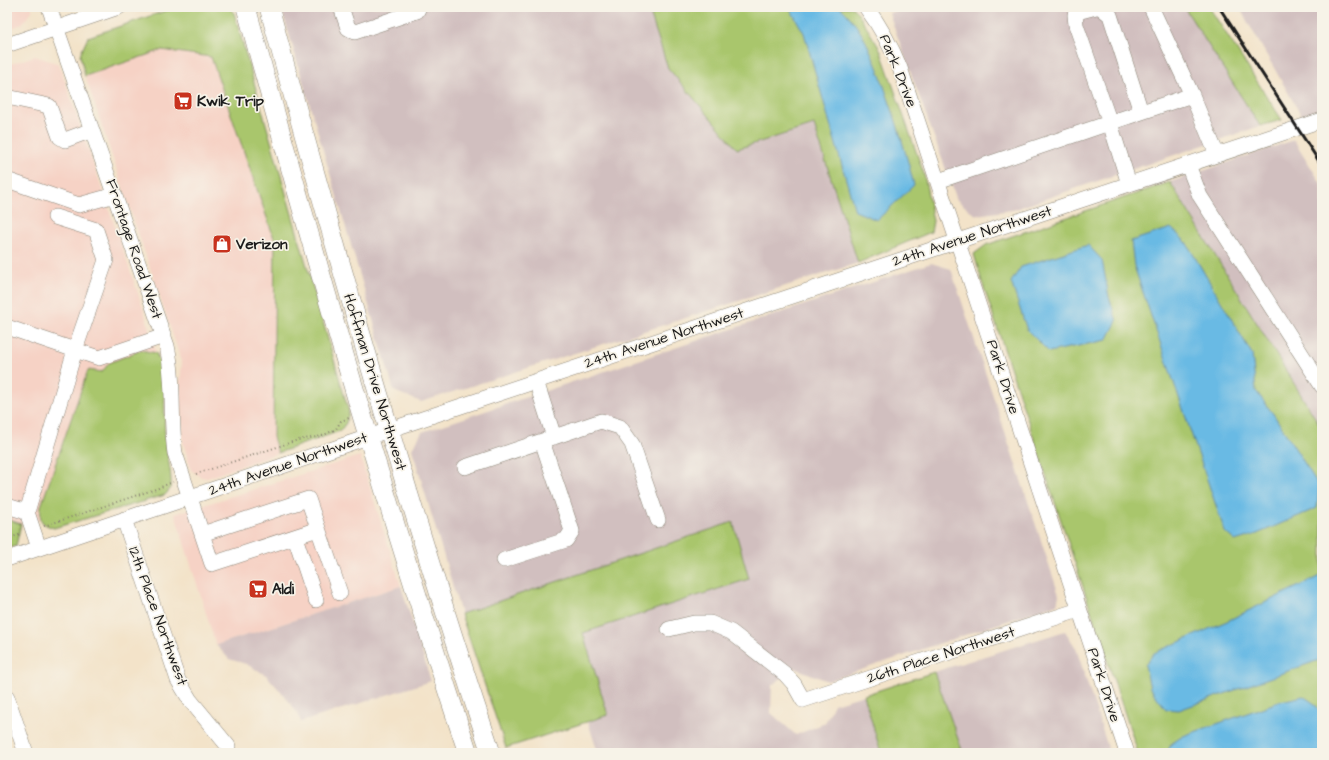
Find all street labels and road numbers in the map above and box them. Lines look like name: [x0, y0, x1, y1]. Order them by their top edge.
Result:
street label: Park Drive: [874, 31, 922, 111]
street label: Frontage Road West: [99, 176, 168, 322]
street label: 24th Avenue Northwest: [890, 200, 1054, 272]
street label: Hoffman Drive Northwest: [338, 291, 412, 473]
street label: 24th Avenue Northwest: [582, 302, 746, 374]
street label: Park Drive: [981, 337, 1025, 417]
street label: 24th Avenue Northwest: [206, 427, 370, 501]
street label: 12th Place Northwest: [123, 544, 193, 688]
street label: 26th Place Northwest: [864, 621, 1018, 689]
street label: Park Drive: [1082, 645, 1126, 725]

